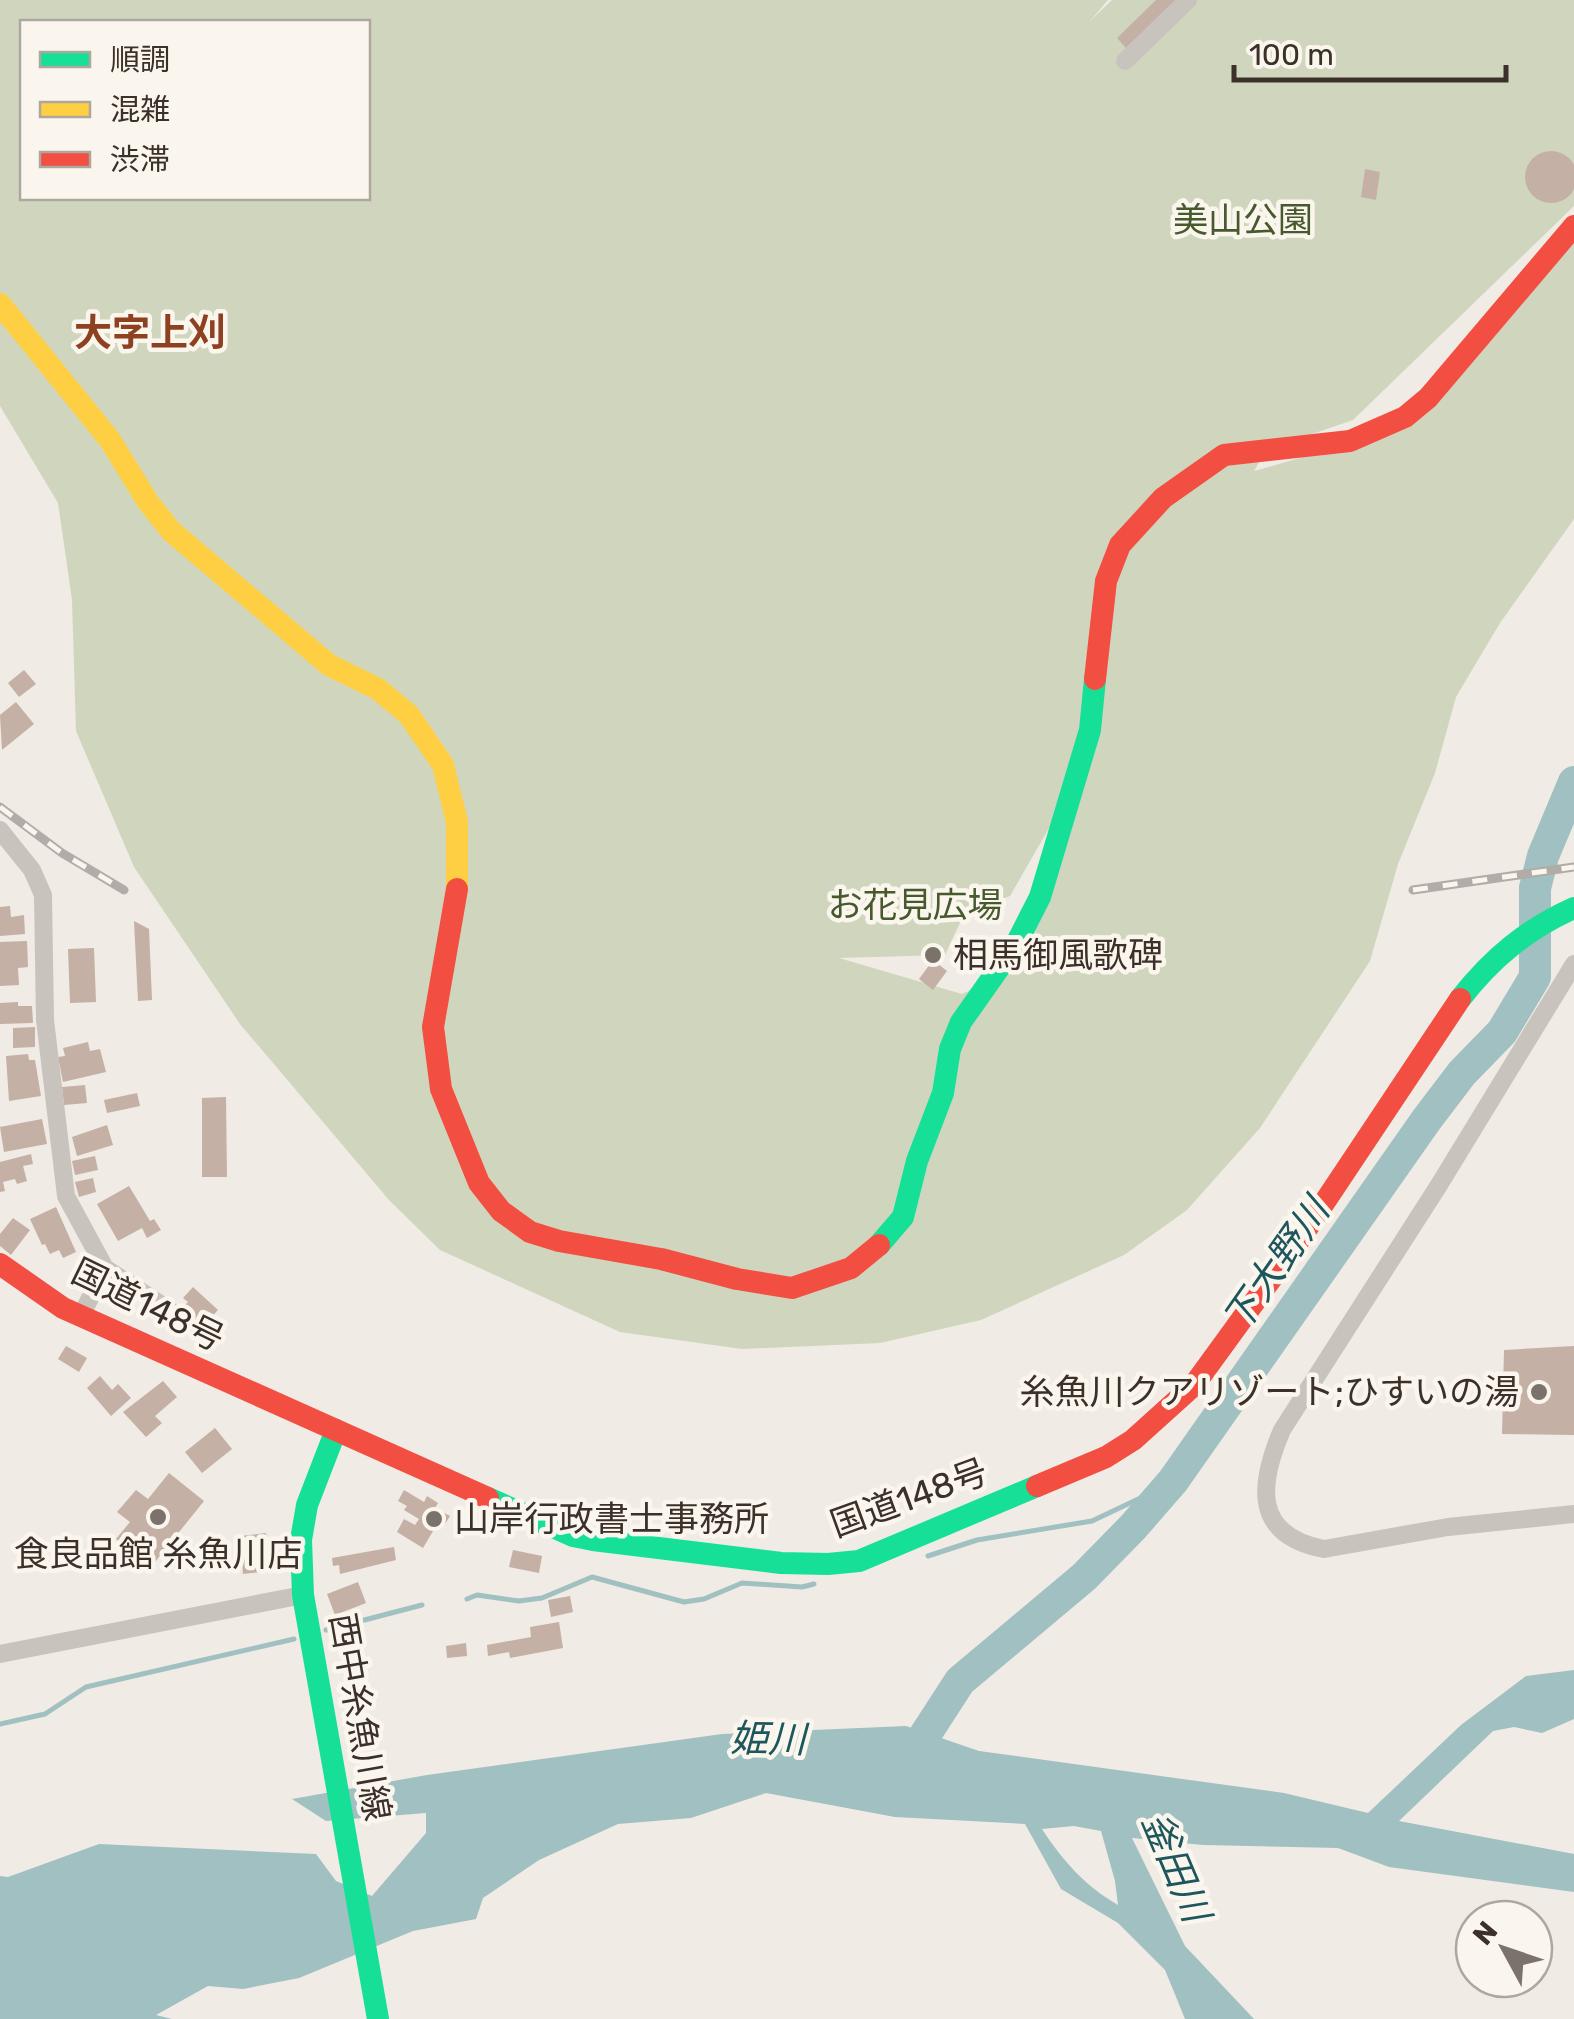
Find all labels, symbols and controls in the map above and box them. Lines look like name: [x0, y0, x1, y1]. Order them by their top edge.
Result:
legend: [20, 20, 370, 200]
scale bar: [1234, 20, 1506, 82]
text: 100 m: [1249, 37, 1334, 73]
text: 順調: [110, 42, 170, 78]
text: 混雑: [110, 92, 170, 128]
text: 渋滞: [110, 142, 170, 178]
park label: 美山公園: [1173, 199, 1313, 241]
district label: 大字上刈: [74, 310, 226, 356]
park label: お花見広場: [827, 884, 1003, 926]
place label: 相馬御風歌碑: [953, 934, 1163, 976]
marker: 相馬御風歌碑: [922, 944, 944, 966]
water label: 下大野川: [1214, 1186, 1341, 1340]
street label: 国道148号: [65, 1250, 231, 1360]
place label: 糸魚川クアリゾート;ひすいの湯: [1020, 1371, 1519, 1413]
marker: 糸魚川クアリゾート;ひすいの湯: [1528, 1381, 1550, 1403]
street label: 国道148号: [825, 1450, 993, 1546]
place label: 山岸行政書士事務所: [454, 1498, 769, 1540]
marker: 食良品館 糸魚川店: [147, 1506, 169, 1528]
marker: 山岸行政書士事務所: [423, 1508, 445, 1530]
place label: 食良品館 糸魚川店: [14, 1533, 302, 1575]
street label: 西中糸魚川線: [321, 1610, 399, 1824]
water label: 姫川: [730, 1715, 810, 1763]
water label: 釜田川: [1133, 1806, 1221, 1932]
north arrow: [1454, 1899, 1554, 1999]
text: N: [1466, 1915, 1504, 1952]

